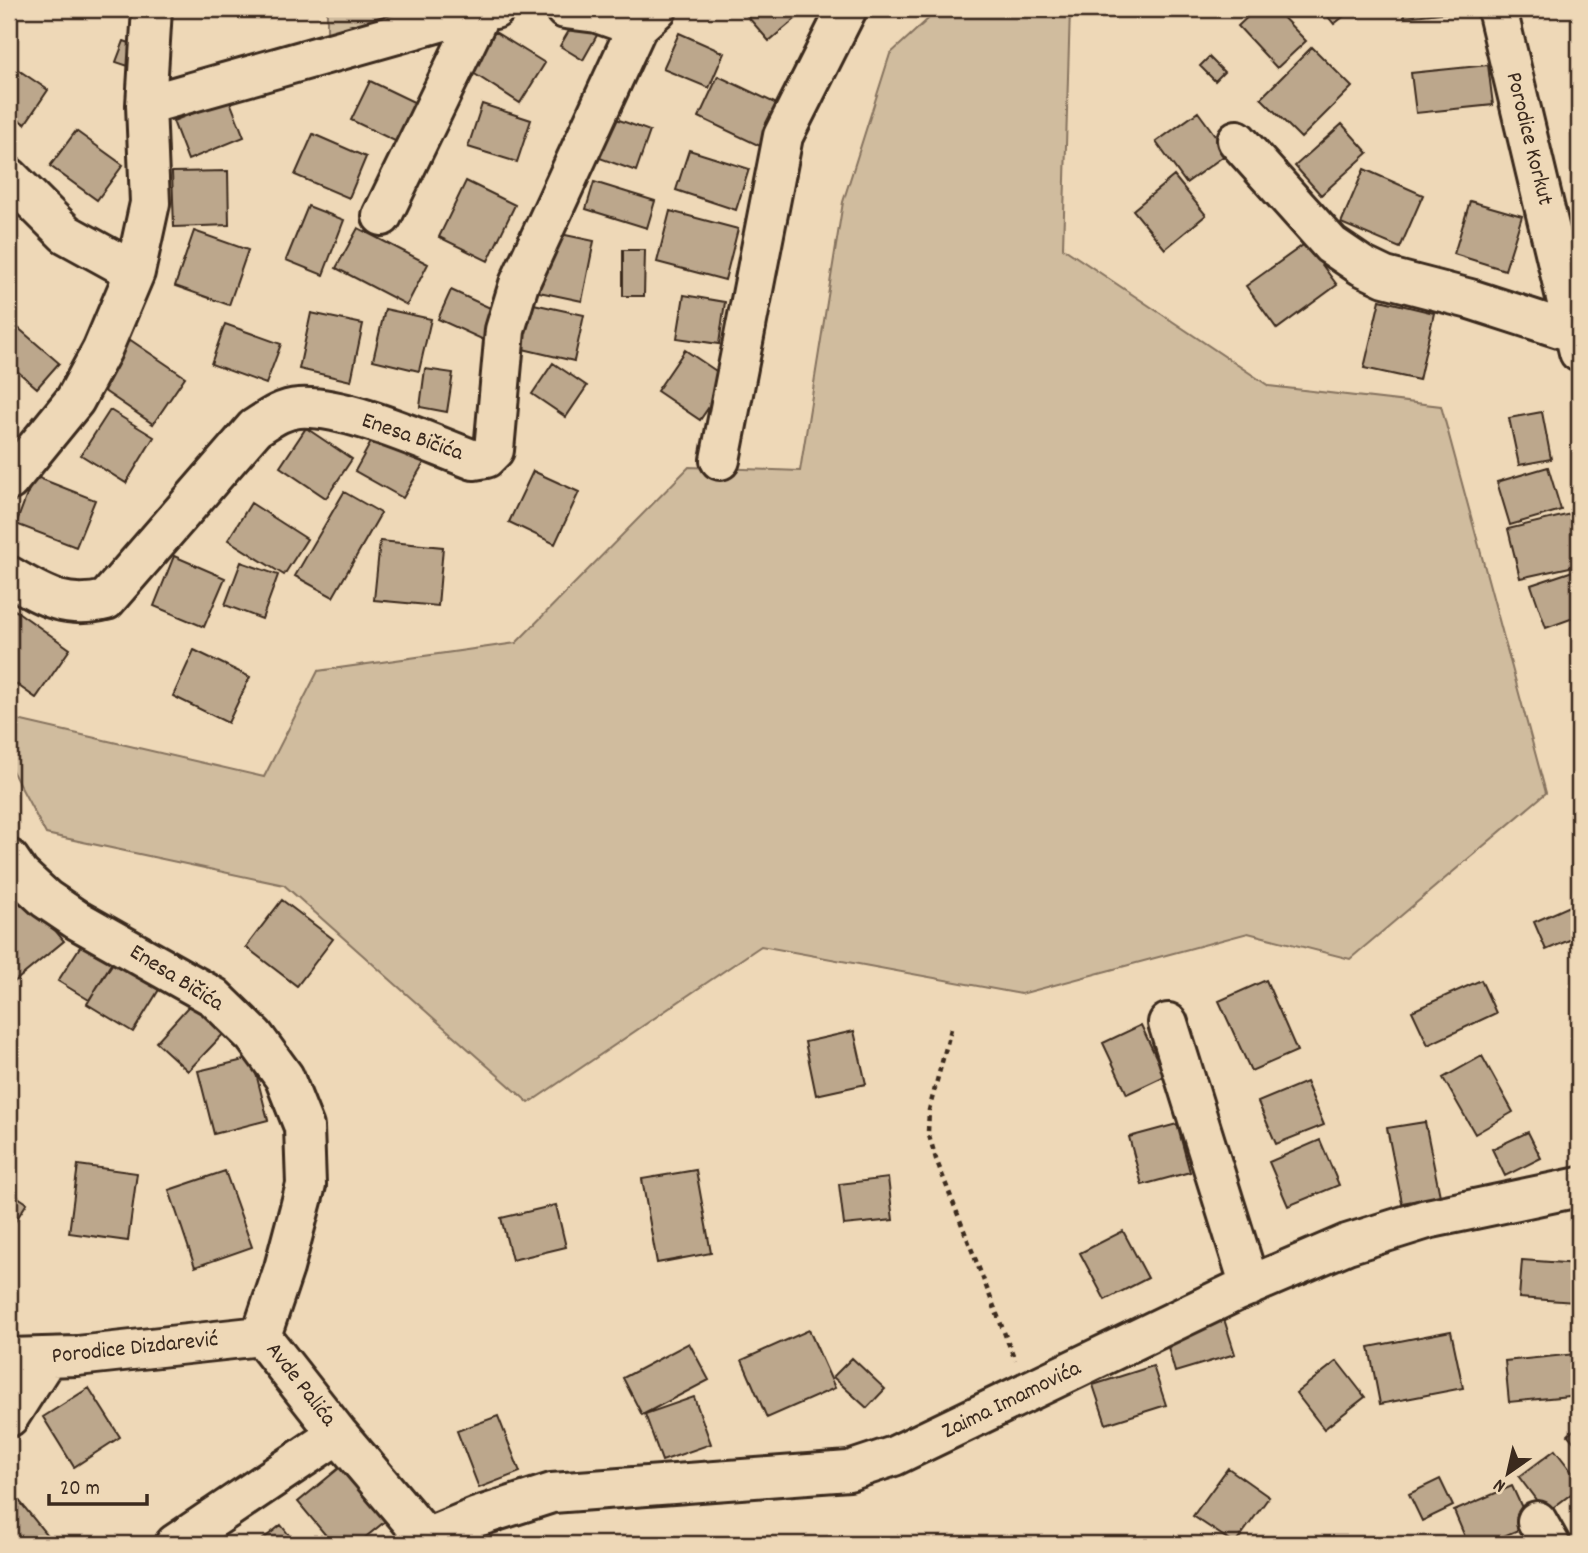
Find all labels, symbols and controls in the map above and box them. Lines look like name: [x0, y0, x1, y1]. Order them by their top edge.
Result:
street label: Porodice Korkut: [1496, 69, 1560, 209]
street label: Enesa Bičića: [357, 405, 468, 471]
street label: Enesa Bičića: [123, 937, 231, 1022]
street label: Porodice Dizdarević: [50, 1324, 220, 1374]
street label: Avde Palića: [256, 1336, 344, 1435]
street label: Zaima Imamovića: [937, 1353, 1088, 1449]
north arrow: [1472, 1438, 1542, 1508]
scale bar: [49, 1462, 147, 1506]
text: N: [1489, 1470, 1512, 1498]
text: 20 m: [60, 1475, 100, 1505]

